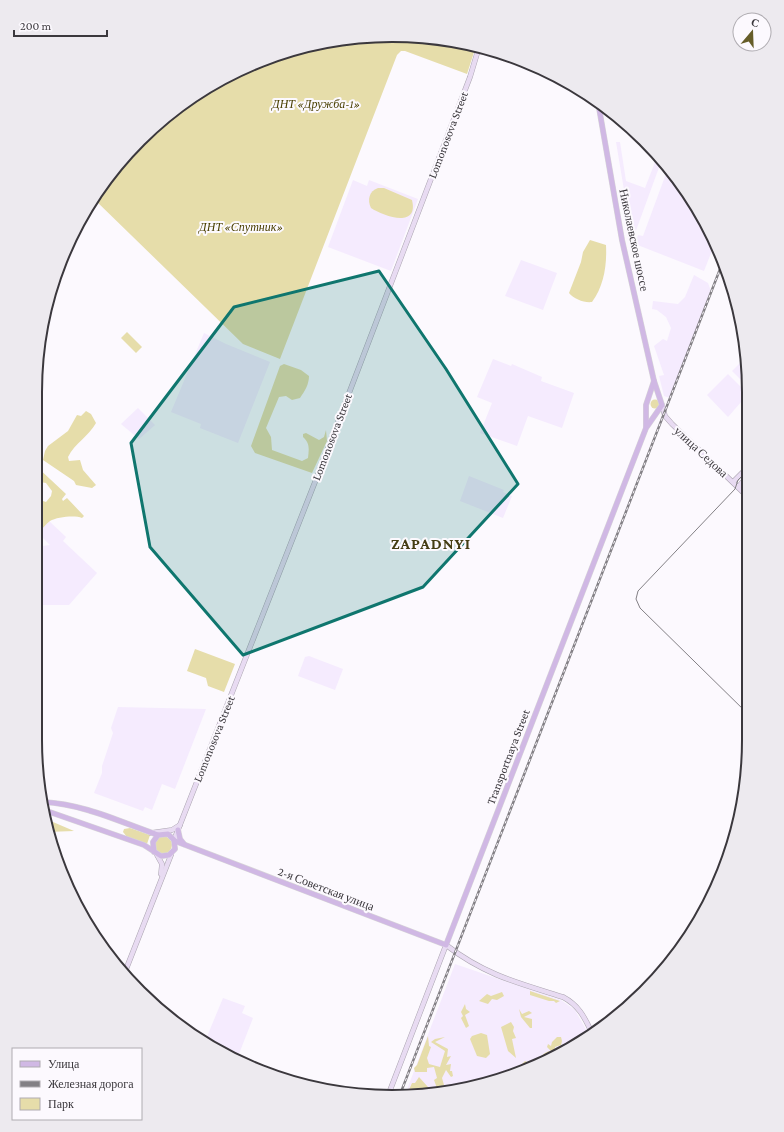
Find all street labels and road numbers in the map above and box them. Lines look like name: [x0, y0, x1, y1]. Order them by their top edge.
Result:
street label: Lomonosova Street: [425, 89, 471, 180]
street label: Николаевское шоссе: [616, 188, 652, 292]
street label: Lomonosova Street: [309, 391, 355, 482]
street label: улица Седова: [671, 424, 731, 481]
street label: Lomonosova Street: [190, 693, 238, 784]
street label: Transportnaya Street: [483, 706, 533, 807]
street label: 2-я Советская улица: [276, 864, 377, 914]

